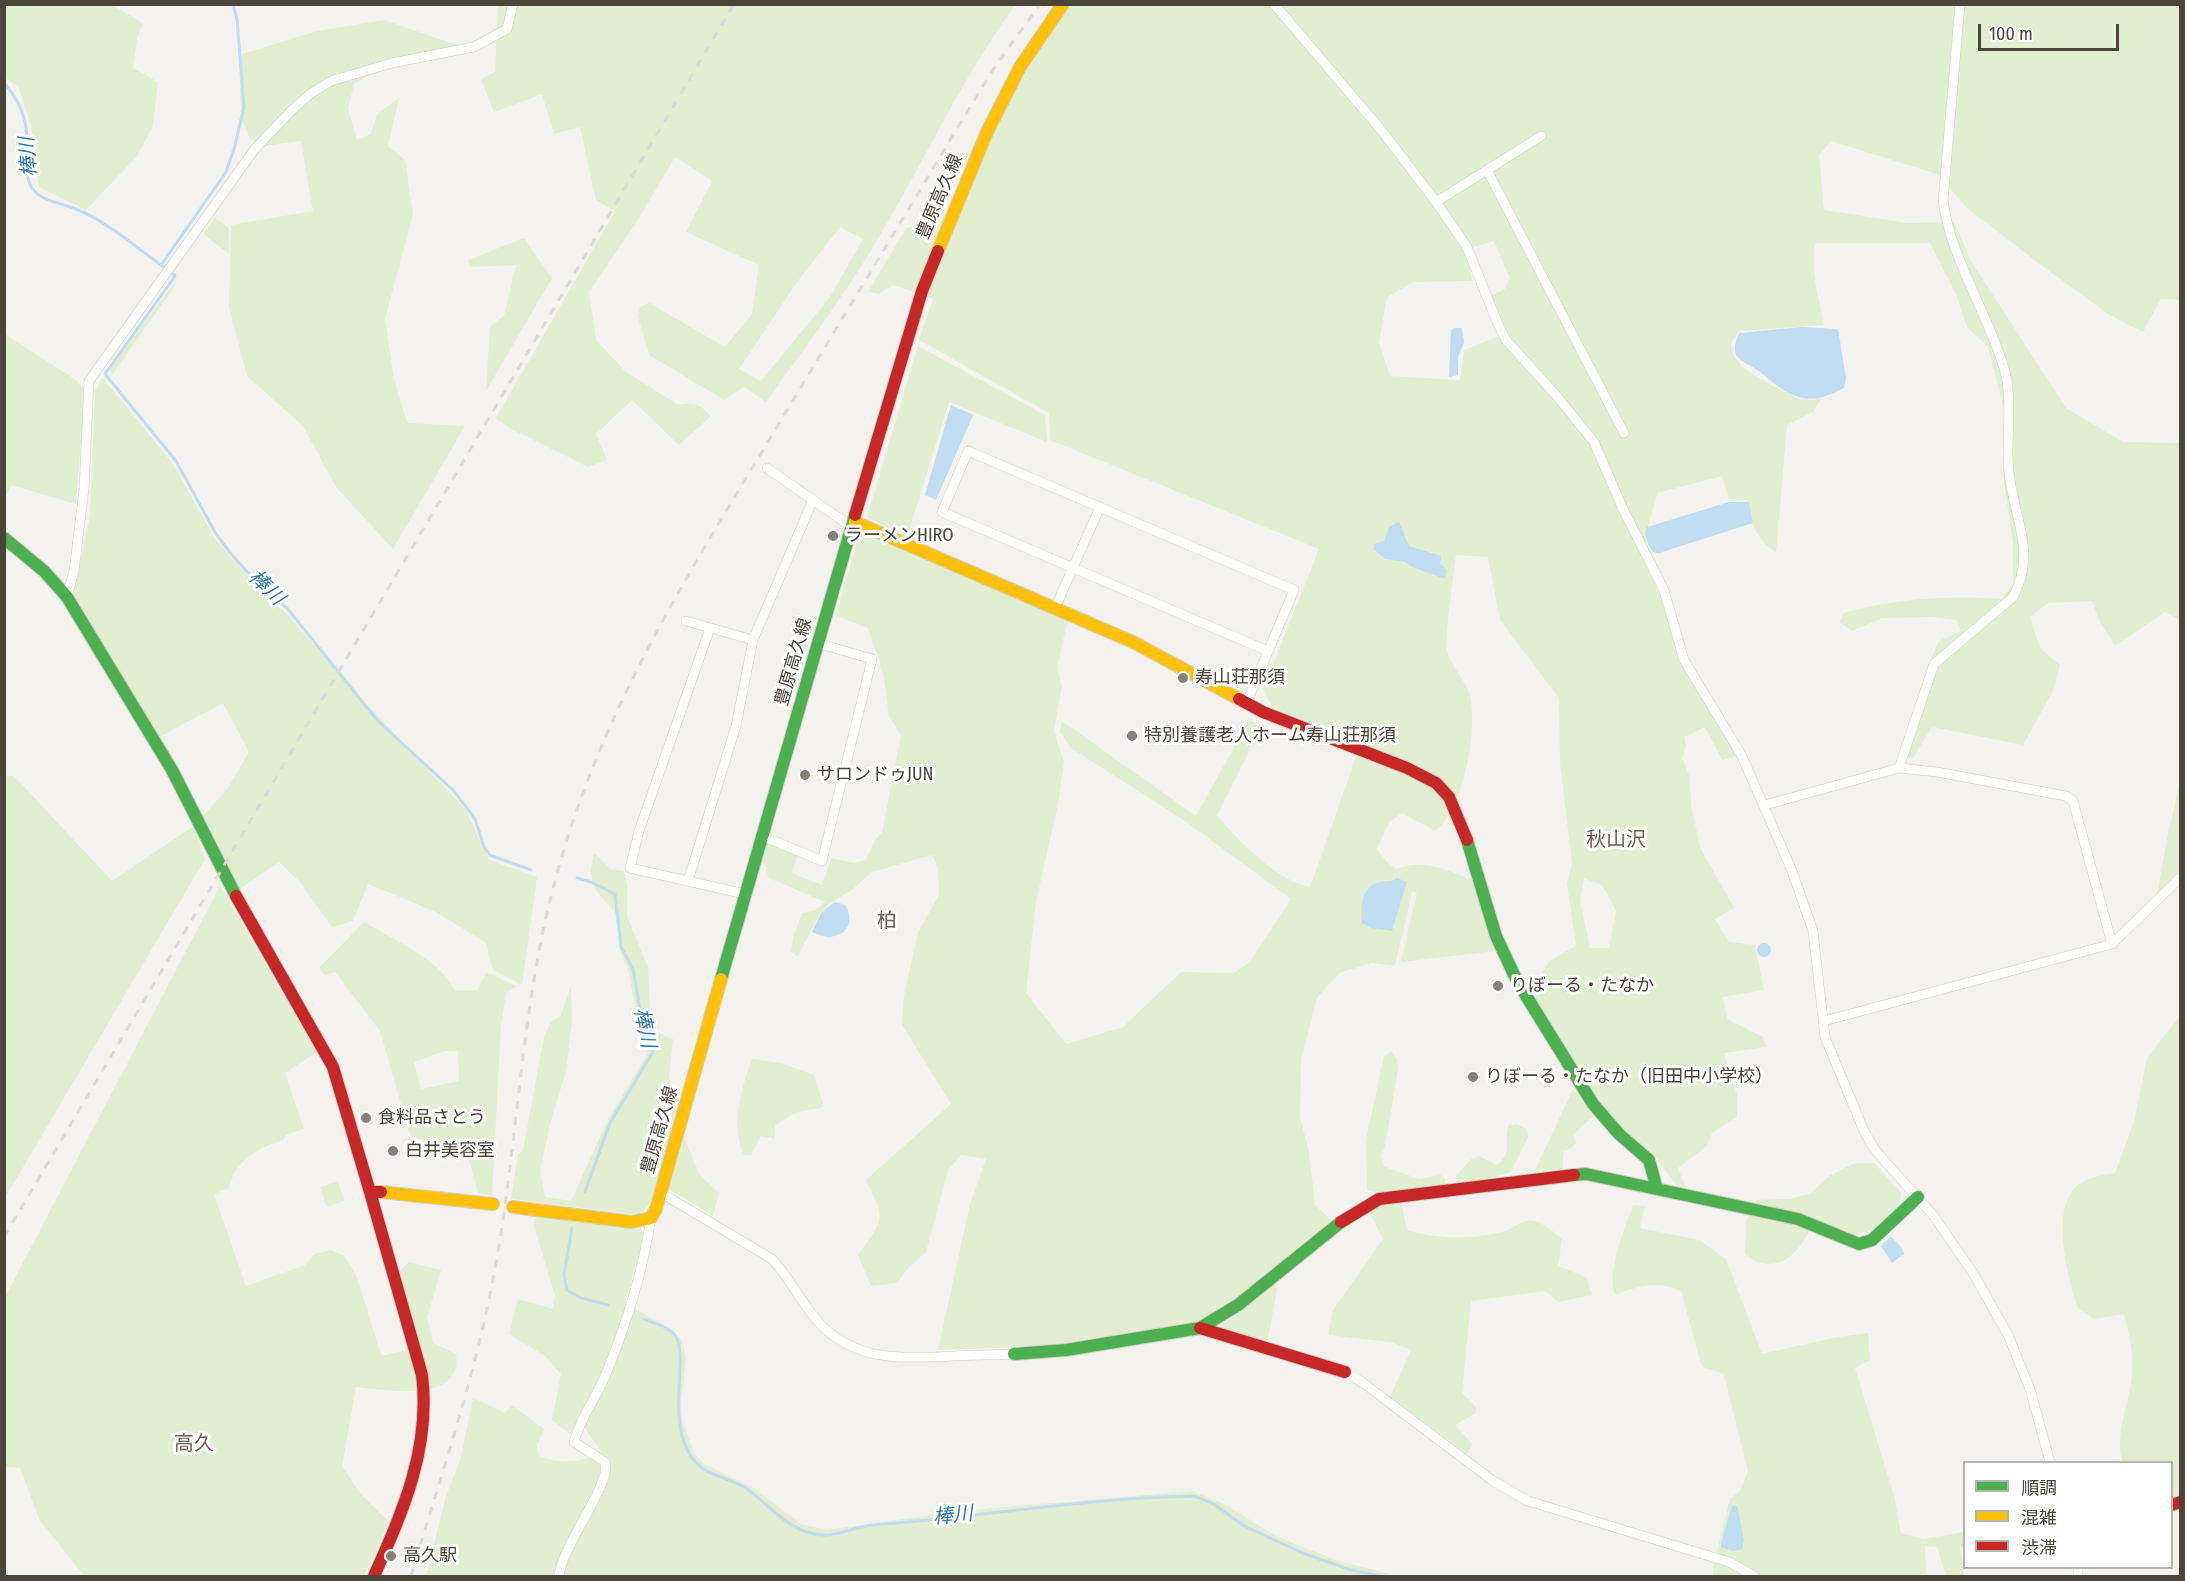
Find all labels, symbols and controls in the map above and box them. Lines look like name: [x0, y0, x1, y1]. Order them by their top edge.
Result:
scale bar: [1981, 12, 2122, 50]
text: 100 m: [1989, 23, 2033, 45]
water label: 棒川: [15, 136, 43, 178]
street label: 豊原高久線: [912, 151, 968, 243]
place label: ラーメンHIRO: [845, 525, 954, 547]
marker: ラーメンHIRO: [826, 529, 840, 543]
water label: 棒川: [243, 565, 289, 611]
street label: 豊原高久線: [771, 616, 817, 708]
place label: 寿山荘那須: [1195, 667, 1285, 689]
marker: 寿山荘那須: [1176, 671, 1190, 685]
place label: 特別養護老人ホーム寿山荘那須: [1144, 725, 1396, 747]
marker: 特別養護老人ホーム寿山荘那須: [1125, 729, 1139, 743]
place label: サロンドゥJUN: [817, 764, 933, 786]
marker: サロンドゥJUN: [798, 768, 812, 782]
district label: 秋山沢: [1586, 828, 1646, 852]
district label: 柏: [877, 909, 897, 933]
place label: りぼーる・たなか: [1510, 975, 1654, 997]
marker: りぼーる・たなか: [1491, 979, 1505, 993]
water label: 棒川: [628, 1006, 660, 1050]
place label: りぼーる・たなか（旧田中小学校）: [1485, 1066, 1773, 1088]
marker: りぼーる・たなか（旧田中小学校）: [1466, 1070, 1480, 1084]
street label: 豊原高久線: [637, 1084, 683, 1176]
place label: 食料品さとう: [378, 1107, 486, 1129]
marker: 食料品さとう: [359, 1111, 373, 1125]
place label: 白井美容室: [405, 1140, 495, 1162]
marker: 白井美容室: [386, 1144, 400, 1158]
district label: 高久: [174, 1432, 214, 1456]
legend: [1963, 1461, 2173, 1569]
text: 順調: [2021, 1477, 2057, 1499]
water label: 棒川: [932, 1502, 974, 1530]
text: 混雑: [2021, 1507, 2057, 1529]
text: 渋滞: [2021, 1537, 2057, 1559]
place label: 高久駅: [403, 1545, 457, 1567]
marker: 高久駅: [384, 1549, 398, 1563]

